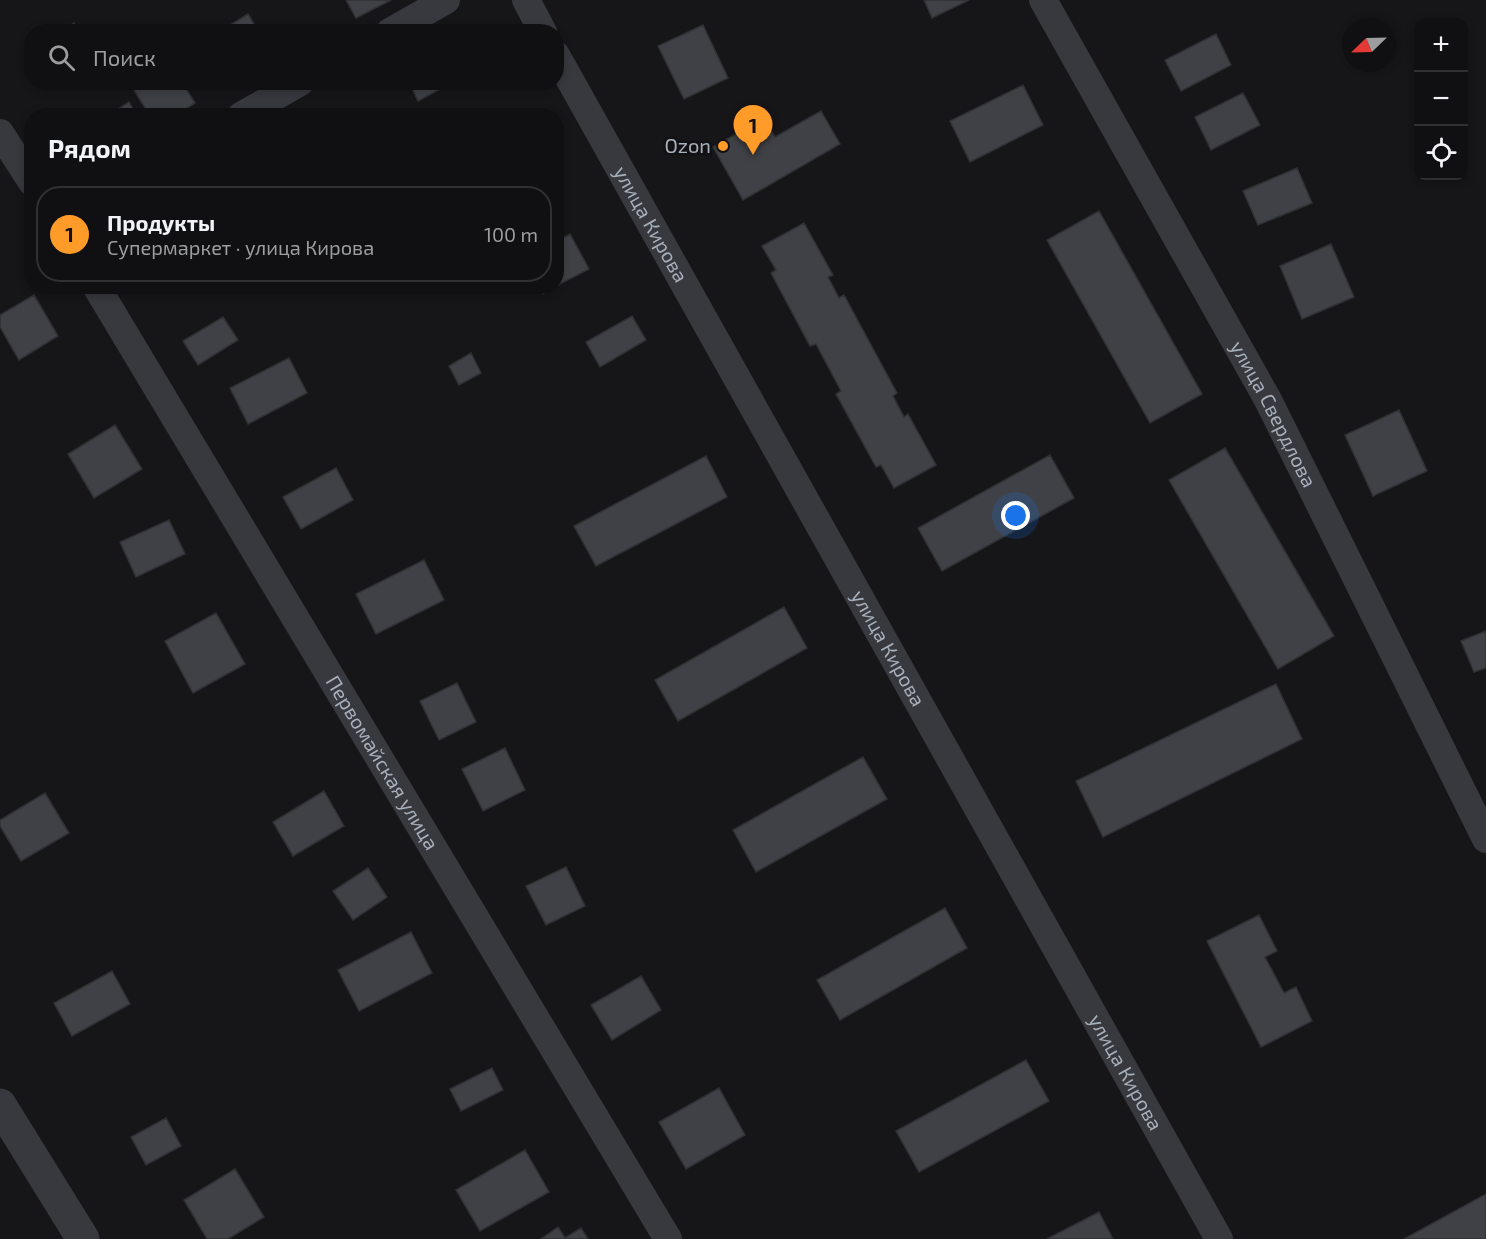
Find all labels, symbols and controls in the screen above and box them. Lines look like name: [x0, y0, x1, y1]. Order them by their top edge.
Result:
north arrow: [1342, 18, 1396, 72]
map controls: [1414, 18, 1468, 180]
button: +: [1414, 18, 1468, 72]
search box: [24, 24, 564, 90]
icon: search: [45, 41, 78, 74]
text: Поиск: [93, 44, 156, 70]
button: −: [1414, 72, 1468, 126]
pin: 1: [734, 106, 772, 155]
button: locate: [1414, 126, 1468, 180]
text: Рядом: [48, 132, 131, 163]
place label: Ozon: [664, 133, 711, 157]
marker: Ozon: [716, 139, 730, 153]
street label: улица Кирова: [609, 161, 694, 286]
text: Продукты: [107, 209, 215, 235]
text: 1: [65, 222, 74, 246]
text: 100 m: [484, 222, 538, 246]
text: Супермаркет · улица Кирова: [107, 235, 374, 259]
street label: улица Свердлова: [1225, 336, 1322, 491]
your location: [1001, 501, 1030, 530]
street label: улица Кирова: [846, 586, 931, 710]
street label: Первомайская улица: [321, 671, 444, 854]
street label: улица Кирова: [1084, 1010, 1169, 1134]

